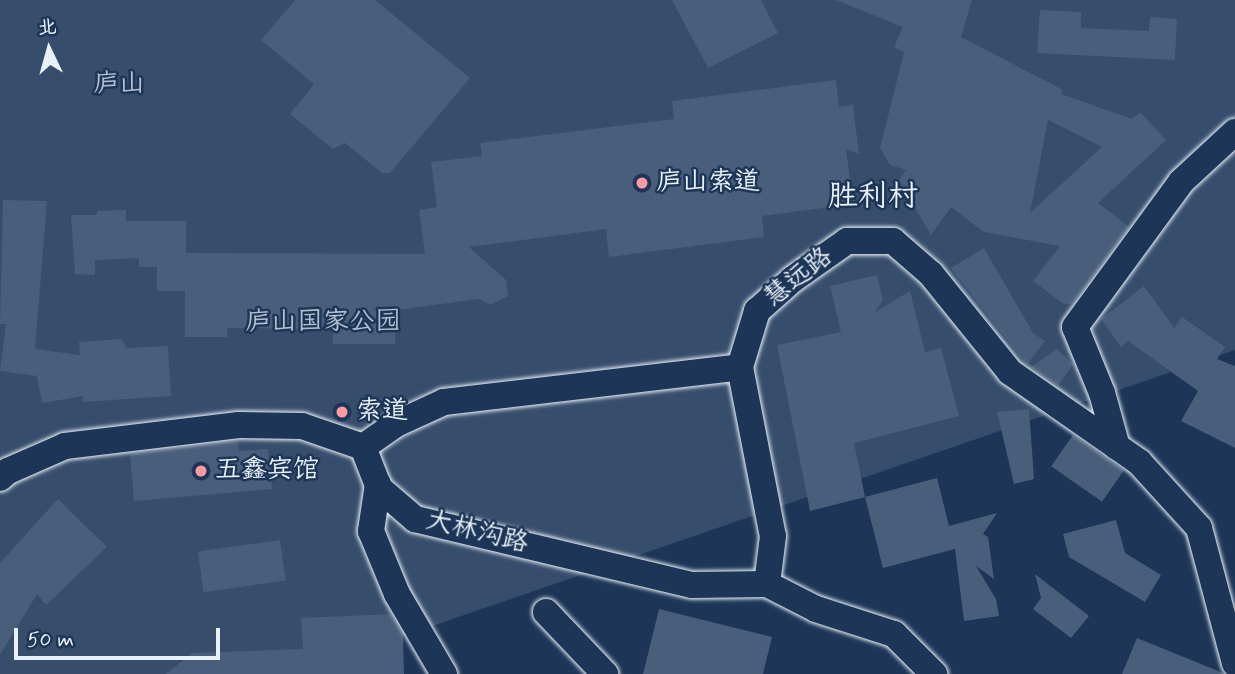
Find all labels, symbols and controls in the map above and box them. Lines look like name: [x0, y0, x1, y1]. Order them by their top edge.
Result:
north arrow: [14, 14, 84, 84]
text: 北: [37, 14, 58, 41]
park label: 庐山: [93, 69, 145, 101]
place label: 庐山索道: [656, 167, 760, 199]
marker: 庐山索道: [634, 175, 650, 191]
district label: 胜利村: [828, 179, 918, 215]
street label: 慧远路: [759, 242, 839, 314]
park label: 庐山国家公园: [245, 307, 401, 339]
place label: 索道: [356, 396, 408, 428]
marker: 索道: [334, 404, 350, 420]
place label: 五鑫宾馆: [215, 455, 319, 487]
marker: 五鑫宾馆: [193, 463, 209, 479]
street label: 大林沟路: [423, 505, 531, 561]
scale bar: [18, 614, 224, 658]
text: 50 m: [27, 626, 74, 654]

